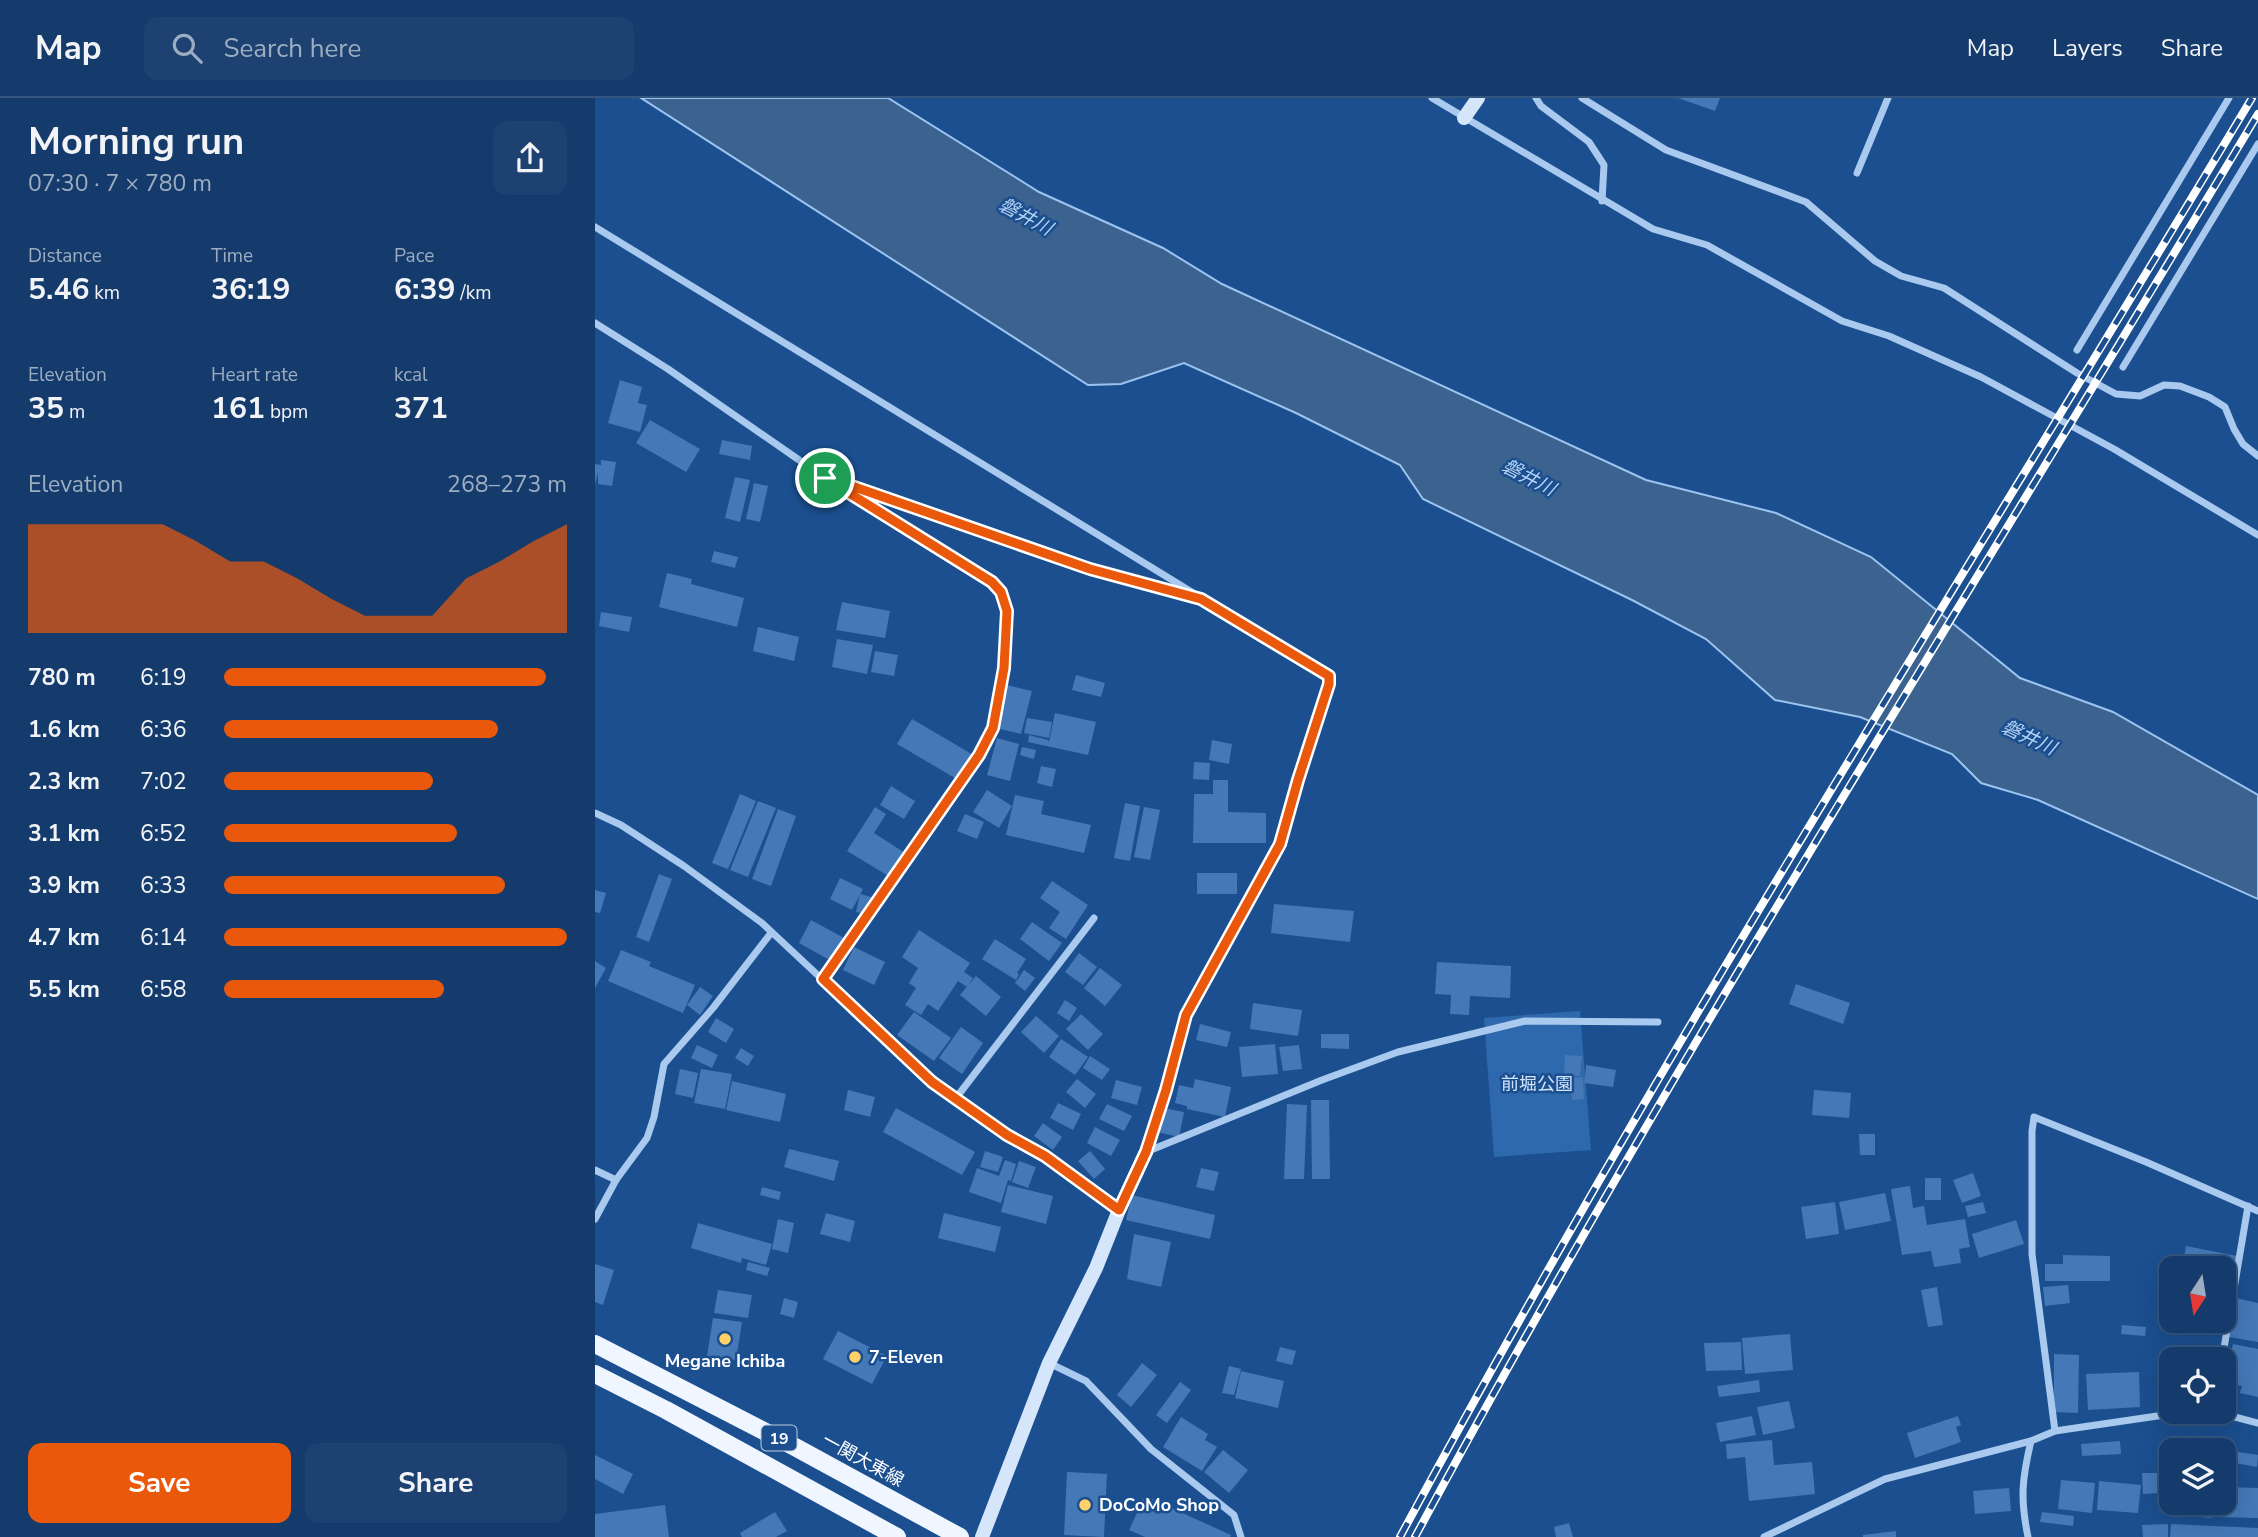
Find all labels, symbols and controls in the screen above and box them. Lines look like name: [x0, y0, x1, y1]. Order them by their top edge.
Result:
search box: [144, 17, 634, 80]
text: Map: [35, 26, 102, 71]
icon: search: [168, 29, 206, 67]
text: Search here: [224, 31, 361, 66]
text: Map: [1967, 32, 2014, 64]
text: Layers: [2052, 32, 2123, 64]
text: Share: [2161, 32, 2223, 64]
text: Morning run: [28, 116, 244, 167]
button: share: [493, 121, 567, 195]
text: 07:30 · 7 × 780 m: [28, 168, 212, 199]
water label: 磐井川: [994, 192, 1059, 243]
text: Distance: [28, 243, 102, 269]
text: Time: [211, 243, 253, 269]
text: Pace: [394, 243, 434, 269]
text: 5.46: [28, 269, 89, 310]
text: 36:19: [211, 269, 290, 310]
text: 6:39: [394, 269, 455, 310]
text: km: [89, 280, 120, 306]
text: /km: [455, 280, 491, 306]
text: Elevation: [28, 362, 107, 388]
text: Heart rate: [211, 362, 298, 388]
text: kcal: [394, 362, 428, 388]
text: 35: [28, 388, 64, 429]
text: 161: [211, 388, 265, 429]
text: 371: [394, 388, 448, 429]
text: m: [64, 399, 85, 425]
text: bpm: [265, 399, 308, 425]
pin: [795, 448, 855, 508]
water label: 磐井川: [1497, 453, 1562, 503]
icon: arrive: [806, 459, 844, 497]
text: Elevation: [28, 469, 123, 500]
text: 268–273 m: [447, 469, 567, 500]
text: 780 m: [28, 662, 96, 693]
text: 6:19: [140, 662, 187, 693]
text: 1.6 km: [28, 714, 100, 745]
text: 6:36: [140, 714, 187, 745]
water label: 磐井川: [1997, 714, 2062, 763]
text: 2.3 km: [28, 766, 100, 797]
text: 7:02: [140, 766, 187, 797]
text: 3.1 km: [28, 818, 100, 849]
text: 6:52: [140, 818, 187, 849]
text: 3.9 km: [28, 870, 100, 901]
text: 6:33: [140, 870, 187, 901]
text: 4.7 km: [28, 922, 100, 953]
text: 6:14: [140, 922, 187, 953]
text: 5.5 km: [28, 974, 100, 1005]
text: 6:58: [140, 974, 187, 1005]
park label: 前堀公園: [1501, 1072, 1573, 1096]
north arrow: [2159, 1256, 2237, 1334]
map controls: [2159, 1256, 2236, 1515]
marker: Megane Ichiba: [717, 1331, 733, 1347]
place label: 7-Eleven: [869, 1345, 943, 1369]
button: locate: [2159, 1347, 2236, 1424]
place label: Megane Ichiba: [665, 1349, 785, 1373]
marker: 7-Eleven: [847, 1349, 863, 1365]
road number: 19: [761, 1426, 797, 1450]
street label: 一関大東線: [818, 1428, 908, 1492]
button: layers: [2159, 1438, 2236, 1515]
button: Save: [28, 1443, 291, 1523]
button: Share: [305, 1443, 567, 1523]
place label: DoCoMo Shop: [1099, 1493, 1219, 1517]
marker: DoCoMo Shop: [1077, 1497, 1093, 1513]

